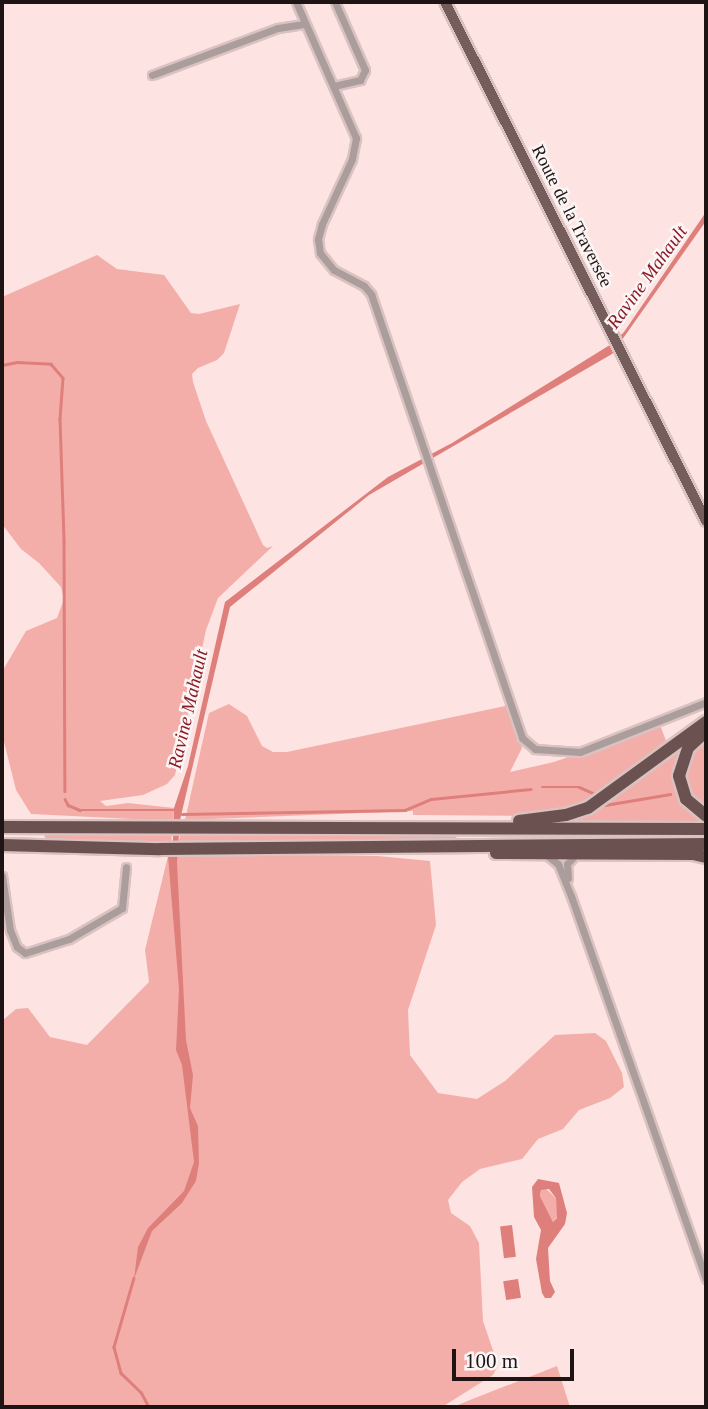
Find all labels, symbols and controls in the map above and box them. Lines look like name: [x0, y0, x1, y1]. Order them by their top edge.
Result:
street label: Route de la Traversée: [527, 141, 617, 291]
water label: Ravine Mahault: [602, 221, 692, 333]
water label: Ravine Mahault: [163, 647, 213, 771]
scale bar: [456, 1336, 578, 1380]
text: 100 m: [465, 1349, 518, 1373]

